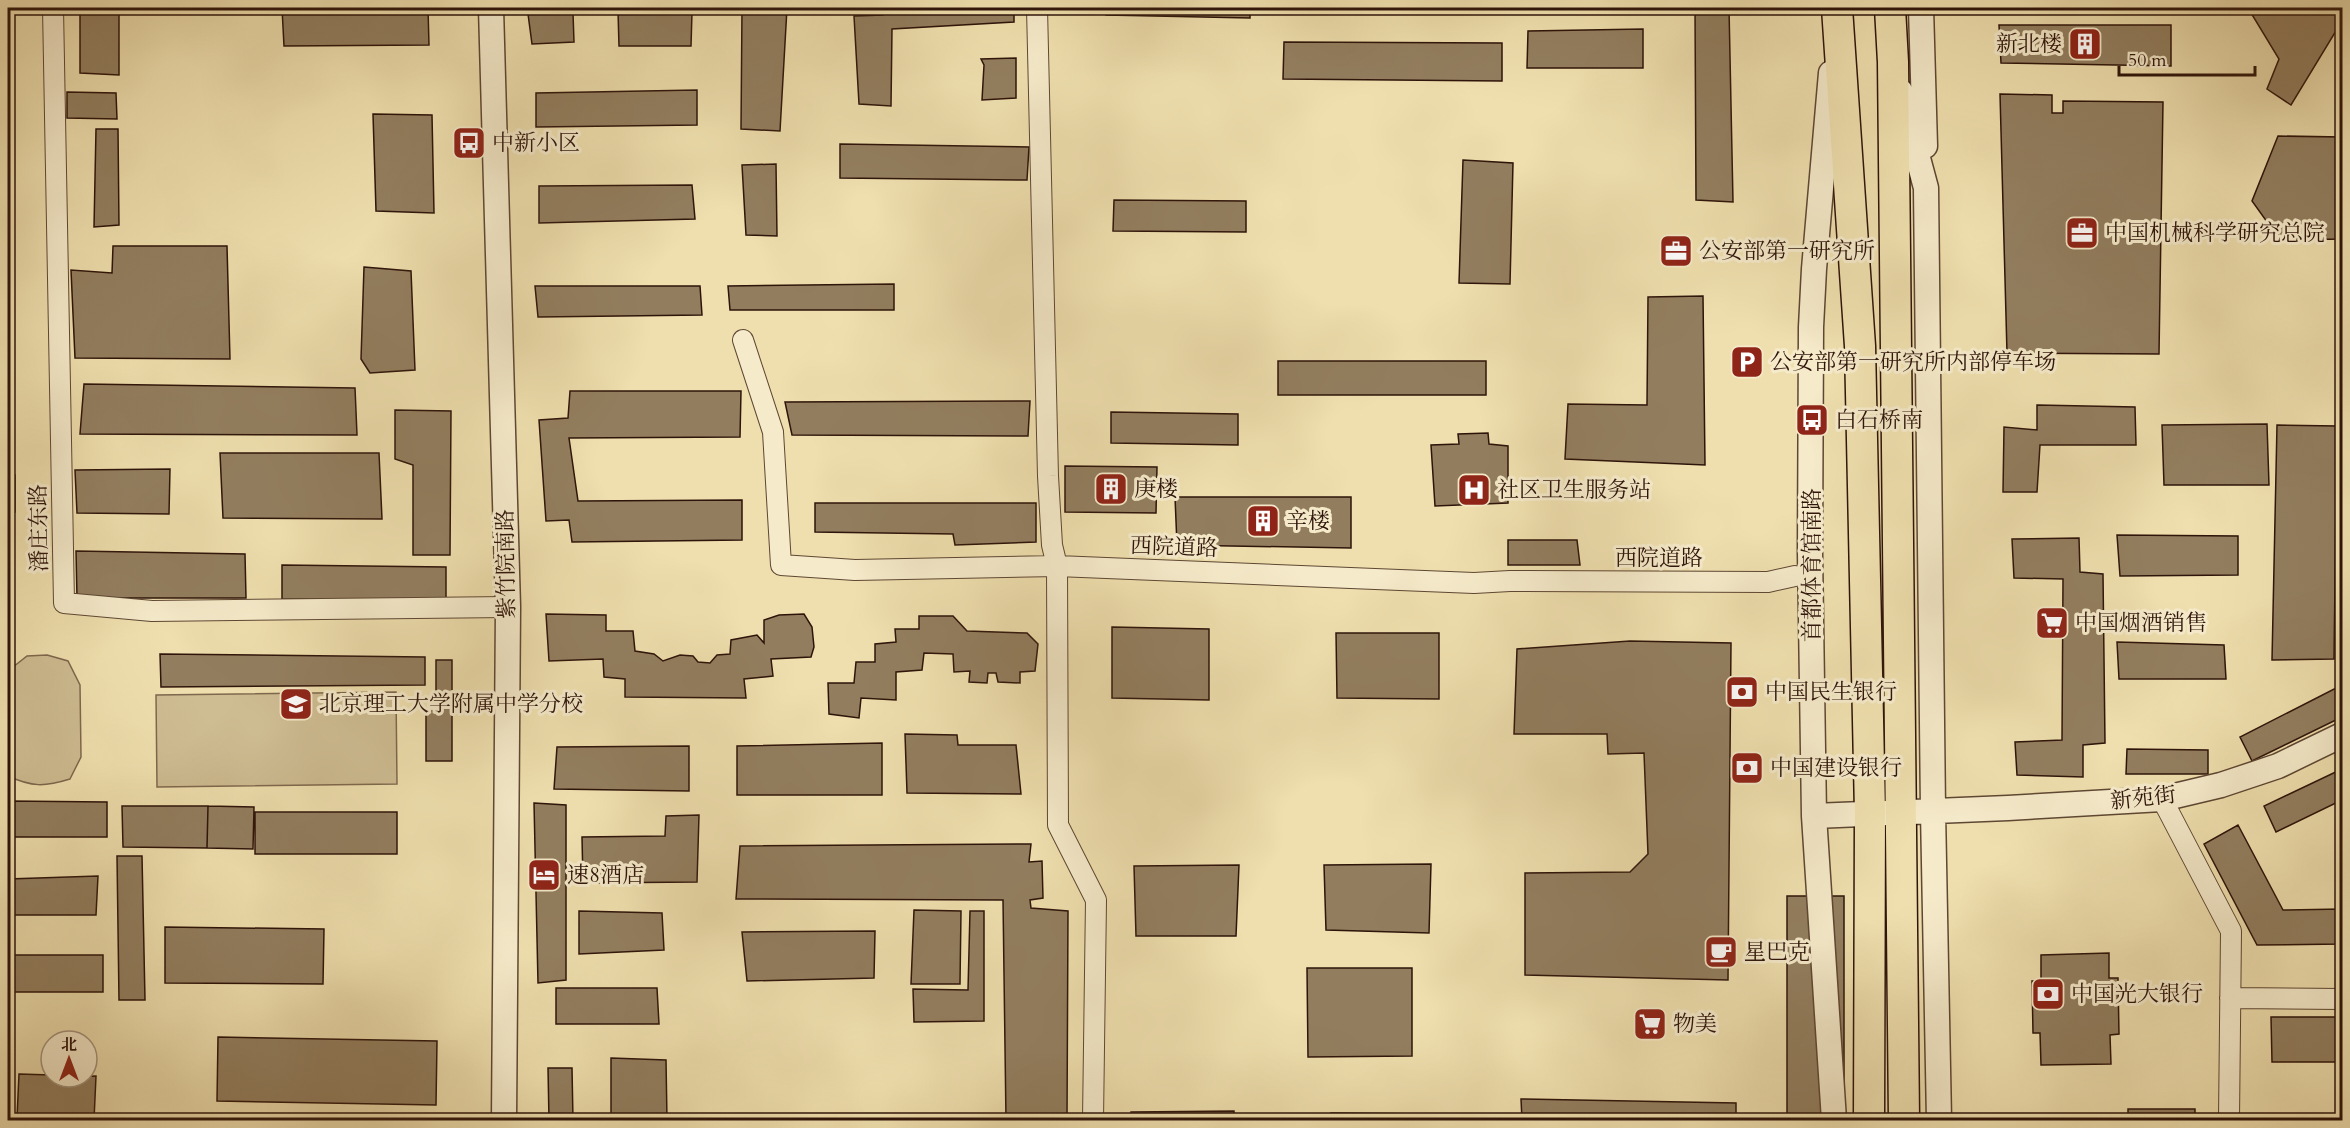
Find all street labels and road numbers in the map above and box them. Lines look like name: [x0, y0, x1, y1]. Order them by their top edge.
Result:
street label: 潘庄东路: [23, 484, 55, 572]
street label: 首都体育馆南路: [1797, 488, 1827, 642]
street label: 紫竹院南路: [490, 509, 522, 619]
street label: 西院道路: [1129, 530, 1219, 564]
street label: 西院道路: [1615, 543, 1703, 573]
street label: 新苑街: [2109, 780, 2177, 816]

